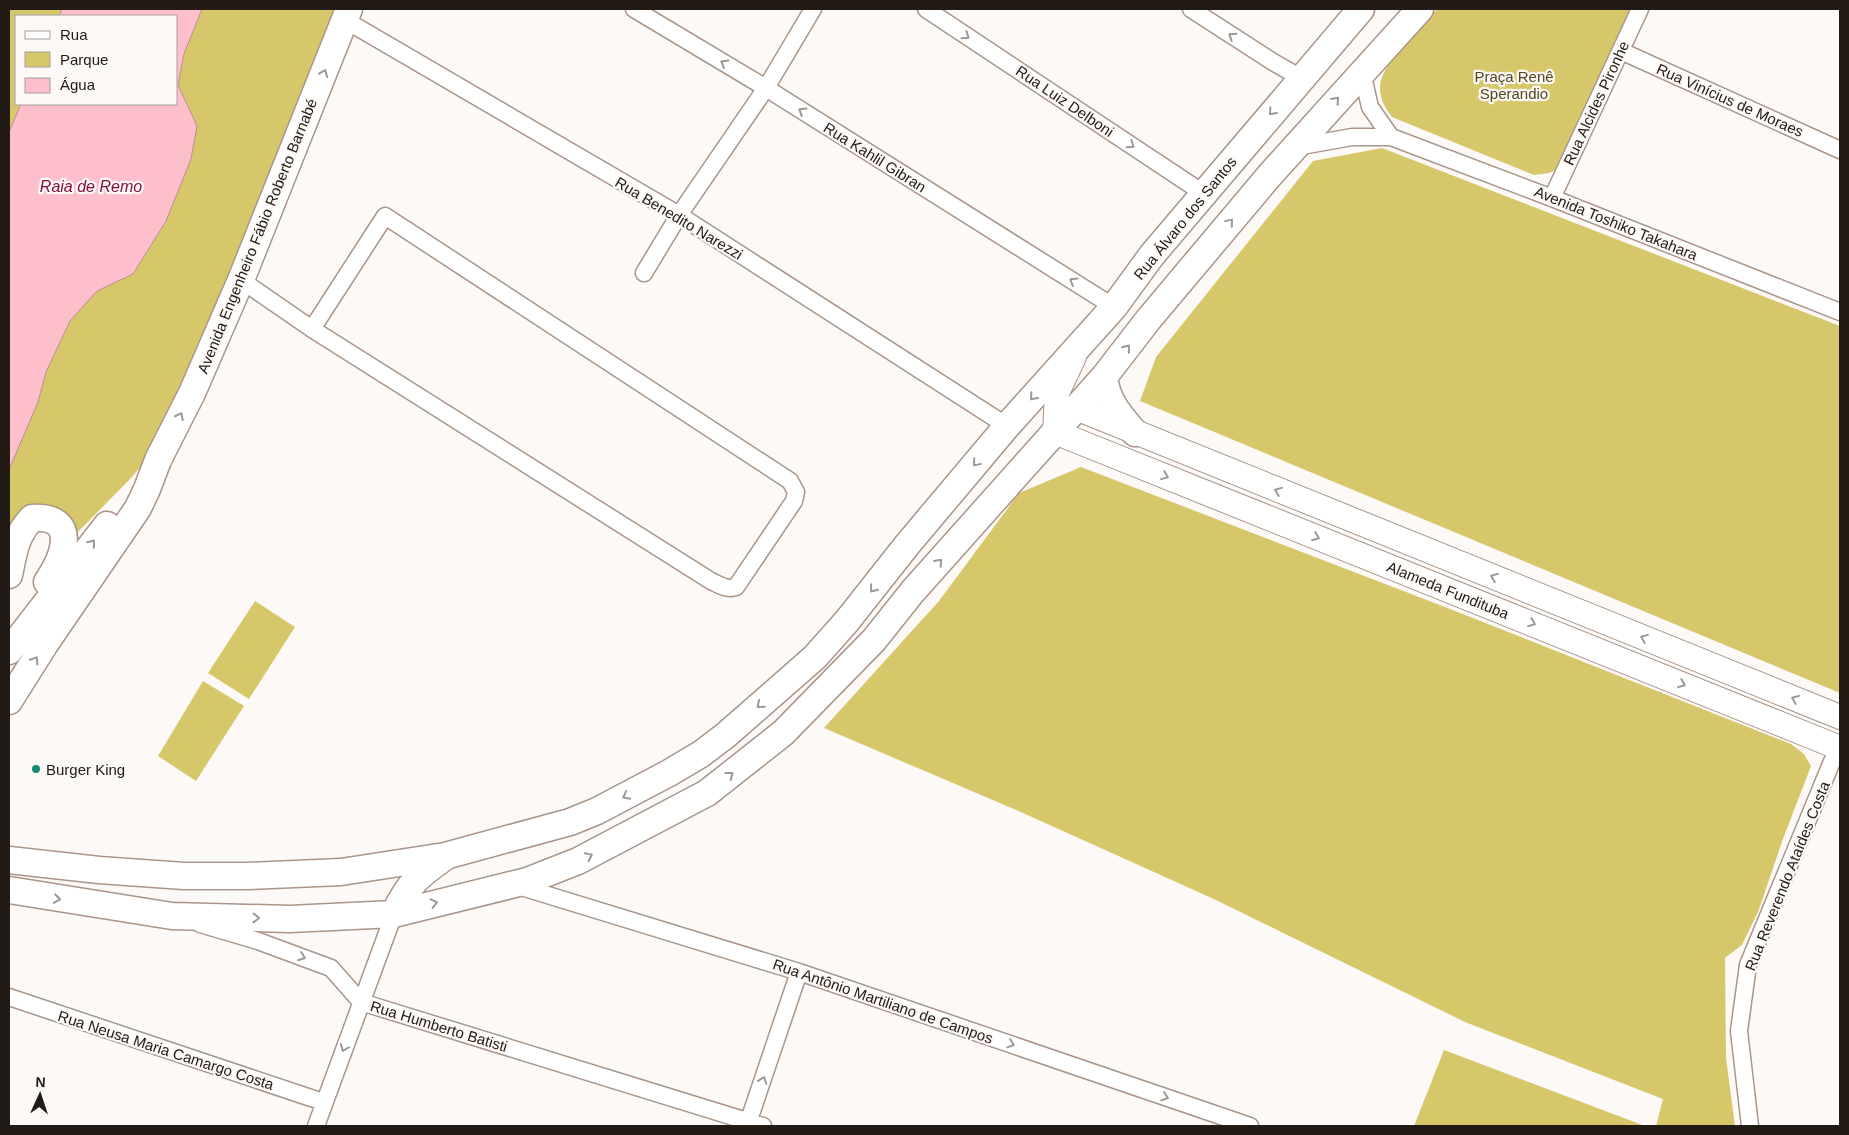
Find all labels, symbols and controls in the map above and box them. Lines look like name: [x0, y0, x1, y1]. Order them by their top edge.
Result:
legend: [15, 15, 178, 105]
text: Rua: [60, 26, 88, 43]
one-way arrow: [961, 30, 970, 39]
one-way arrow: [1228, 32, 1237, 42]
street label: Rua Alcides Pironhe: [1560, 38, 1632, 168]
text: Parque: [60, 51, 108, 68]
one-way arrow: [720, 59, 729, 69]
street label: Rua Vinícius de Moraes: [1654, 60, 1806, 140]
street label: Rua Luiz Delboni: [1013, 62, 1117, 140]
park label: Praça Renê Sperandio: [1474, 68, 1554, 102]
one-way arrow: [318, 69, 328, 78]
text: Água: [60, 76, 96, 93]
street label: Avenida Engenheiro Fábio Roberto Barnabé: [194, 96, 320, 376]
one-way arrow: [1330, 96, 1339, 105]
one-way arrow: [799, 107, 808, 117]
one-way arrow: [1269, 107, 1278, 116]
street label: Rua Kahlil Gibran: [821, 119, 929, 195]
one-way arrow: [1125, 139, 1135, 148]
street label: Rua Álvaro dos Santos: [1130, 153, 1240, 283]
street label: Rua Benedito Narezzi: [612, 173, 746, 263]
water label: Raia de Remo: [40, 178, 142, 195]
street label: Avenida Toshiko Takahara: [1532, 182, 1701, 264]
one-way arrow: [1224, 219, 1233, 228]
one-way arrow: [1069, 278, 1079, 287]
one-way arrow: [1121, 345, 1129, 354]
one-way arrow: [1030, 392, 1039, 401]
one-way arrow: [174, 412, 184, 421]
one-way arrow: [973, 457, 981, 466]
one-way arrow: [1160, 470, 1169, 480]
one-way arrow: [1274, 486, 1283, 497]
one-way arrow: [1311, 530, 1320, 541]
one-way arrow: [87, 540, 96, 549]
street label: Alameda Fundituba: [1385, 558, 1512, 622]
one-way arrow: [933, 559, 942, 568]
one-way arrow: [1490, 573, 1498, 583]
one-way arrow: [870, 583, 878, 592]
one-way arrow: [1527, 618, 1535, 628]
one-way arrow: [1640, 634, 1649, 644]
one-way arrow: [28, 656, 38, 665]
one-way arrow: [1677, 678, 1686, 688]
one-way arrow: [1791, 695, 1800, 705]
one-way arrow: [756, 699, 765, 708]
place label: Burger King: [46, 761, 125, 778]
marker: Burger King: [30, 763, 42, 775]
one-way arrow: [724, 773, 733, 781]
street label: Rua Reverendo Ataídes Costa: [1741, 778, 1833, 973]
one-way arrow: [622, 790, 631, 800]
one-way arrow: [584, 851, 593, 862]
one-way arrow: [52, 893, 61, 903]
one-way arrow: [430, 899, 438, 909]
one-way arrow: [252, 913, 260, 923]
one-way arrow: [297, 952, 305, 962]
street label: Rua Antônio Martiliano de Campos: [771, 955, 995, 1047]
street label: Rua Humberto Batisti: [368, 997, 510, 1055]
street label: Rua Neusa Maria Camargo Costa: [56, 1007, 277, 1093]
one-way arrow: [1006, 1039, 1015, 1049]
one-way arrow: [340, 1043, 350, 1052]
north arrow: [15, 1070, 65, 1120]
text: N: [35, 1074, 46, 1090]
one-way arrow: [757, 1076, 767, 1085]
one-way arrow: [1160, 1091, 1168, 1101]

